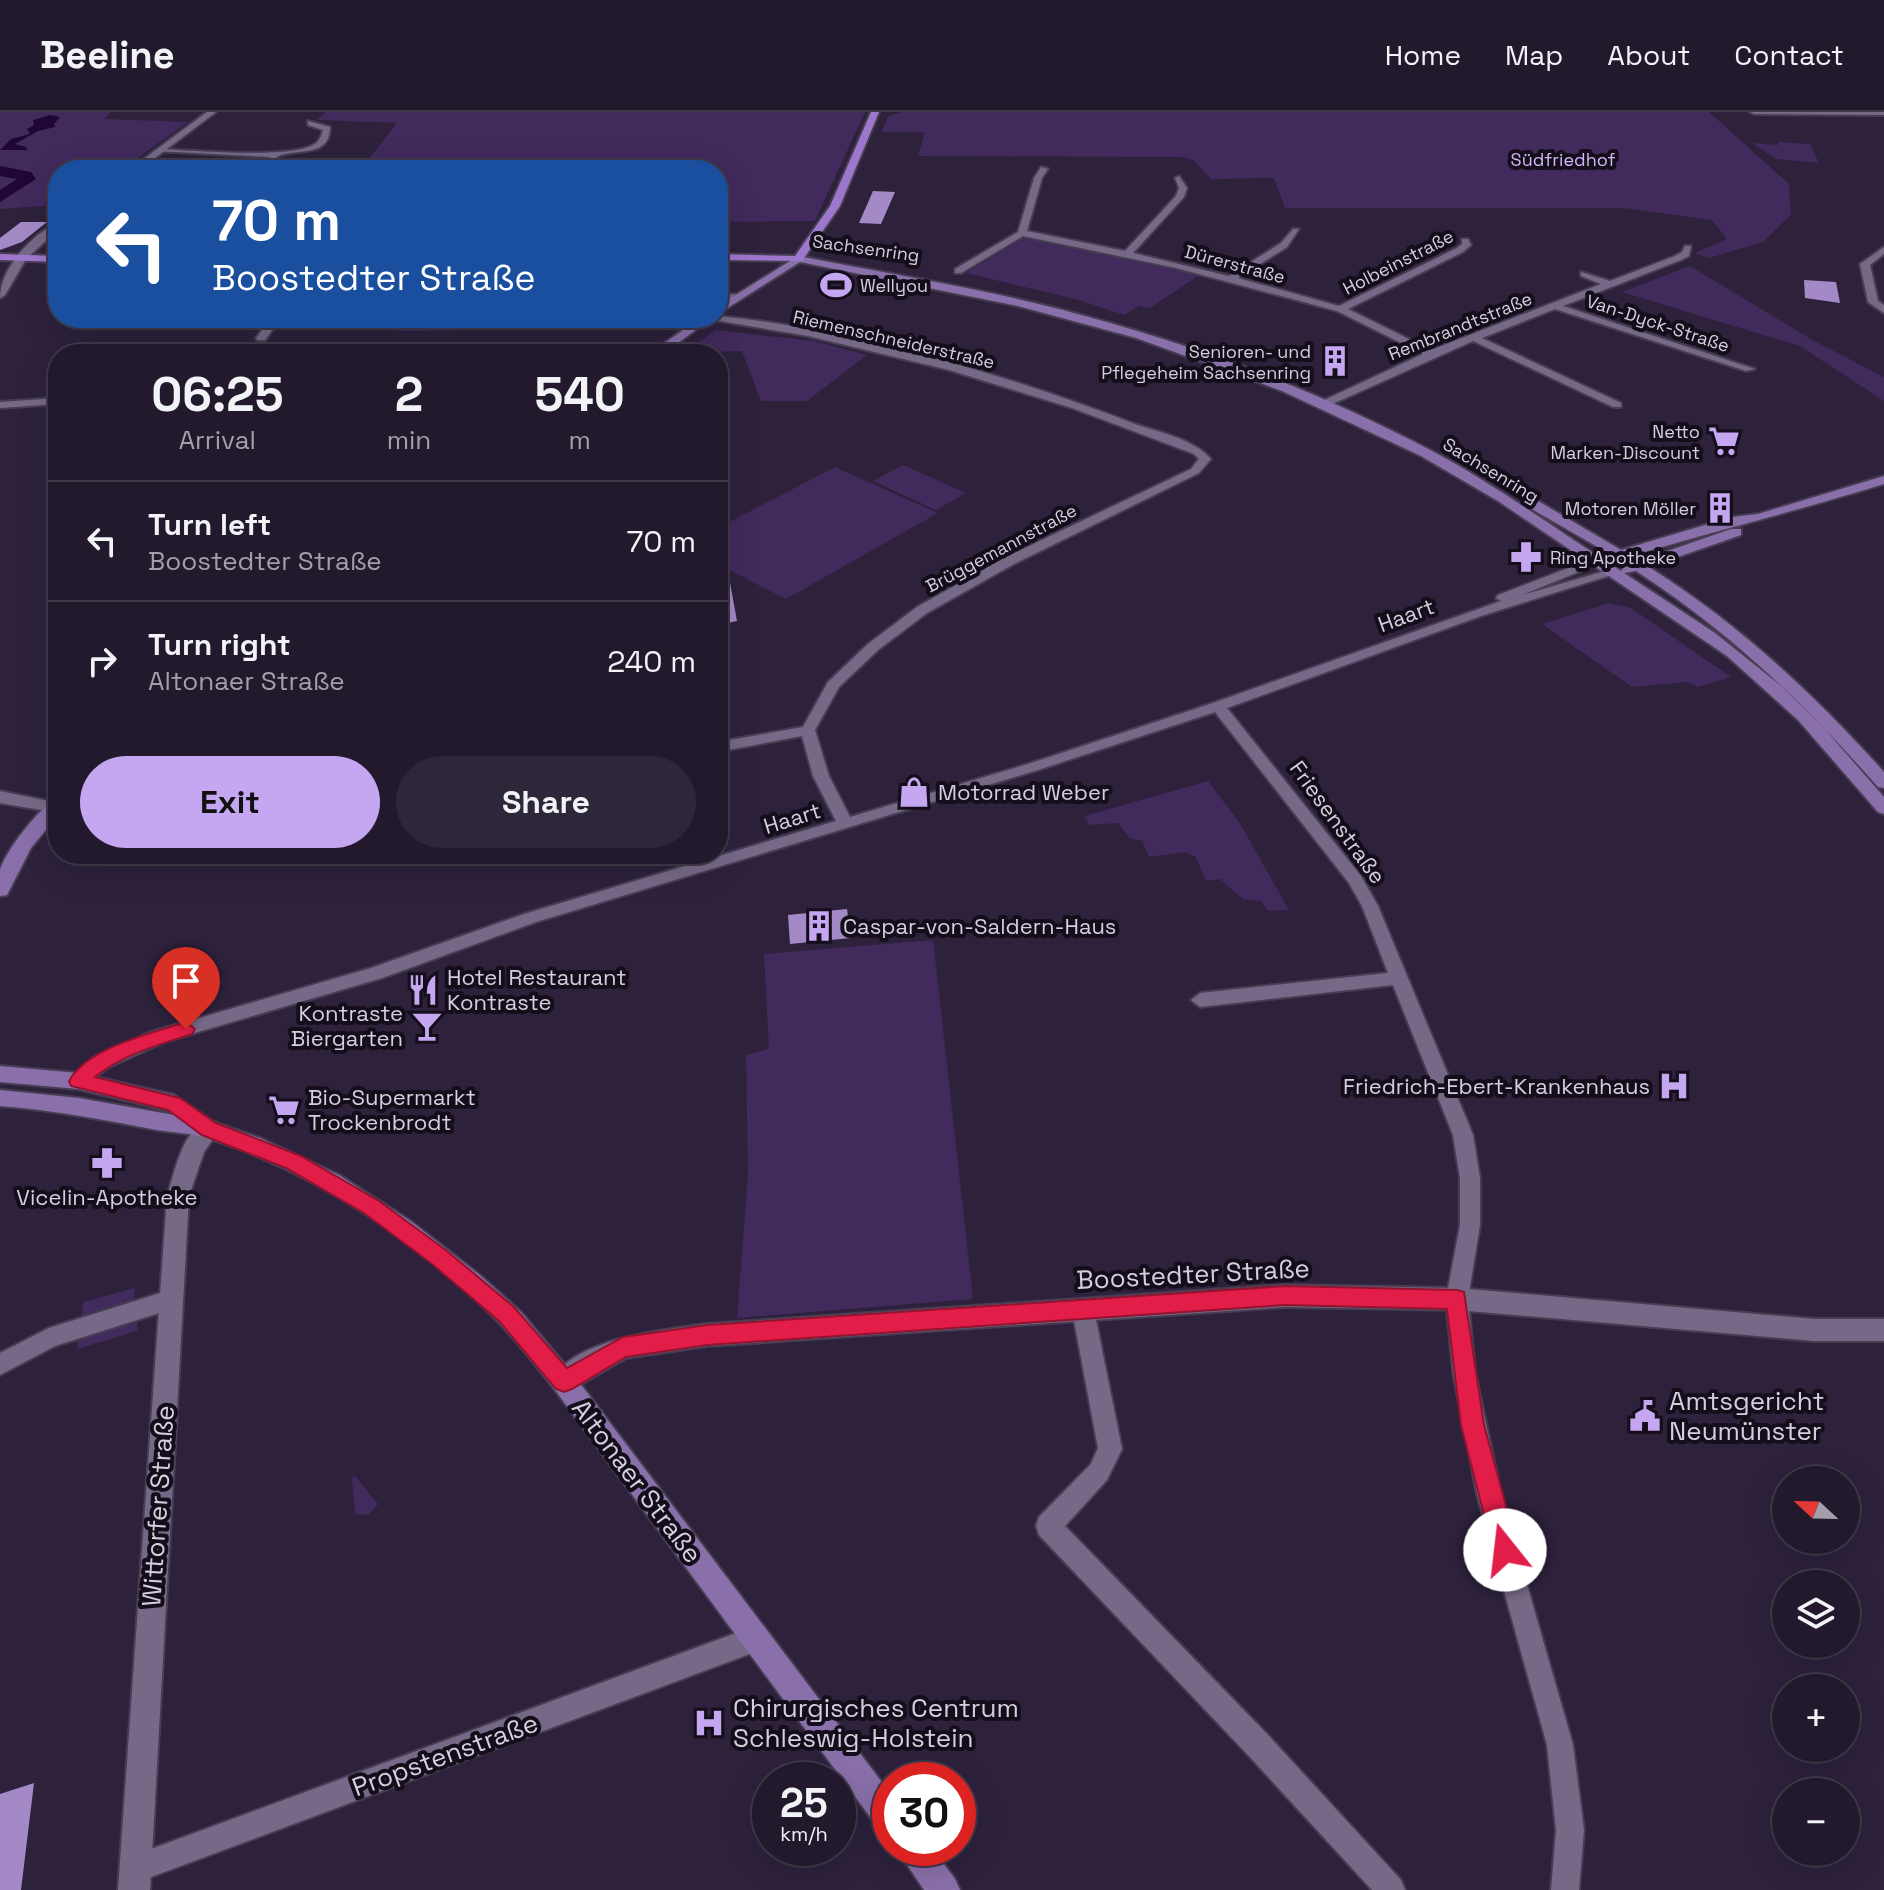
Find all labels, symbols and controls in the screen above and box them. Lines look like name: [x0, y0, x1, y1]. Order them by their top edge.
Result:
text: Beeline: [40, 31, 175, 79]
text: Home: [1385, 37, 1461, 73]
text: Map: [1505, 37, 1563, 73]
text: About: [1607, 37, 1690, 73]
text: Contact: [1734, 37, 1844, 73]
park label: Südfriedhof: [1511, 148, 1615, 171]
text: 70 m: [212, 185, 341, 256]
icon: left: [80, 192, 184, 296]
street label: Holbeinstraße: [1339, 224, 1457, 300]
street label: Sachsenring: [811, 229, 921, 267]
street label: Dürerstraße: [1182, 240, 1288, 288]
text: Boostedter Straße: [212, 255, 536, 301]
sports icon: Wellyou: [819, 268, 853, 302]
place label: Wellyou: [860, 274, 928, 297]
street label: Rembrandtstraße: [1385, 287, 1535, 365]
street label: Van-Dyck-Straße: [1583, 289, 1733, 357]
street label: Riemenschneiderstraße: [791, 305, 997, 373]
place label: Senioren- und Pflegeheim Sachsenring: [1101, 340, 1311, 384]
building icon: Senioren- und Pflegeheim Sachsenring: [1318, 344, 1352, 378]
text: 06:25: [151, 364, 284, 425]
text: 2: [395, 364, 423, 425]
text: 540: [534, 364, 625, 425]
place label: Netto Marken-Discount: [1550, 420, 1700, 464]
text: Arrival: [179, 423, 256, 457]
text: min: [387, 423, 431, 457]
text: m: [568, 423, 591, 457]
supermarket icon: Netto Marken-Discount: [1707, 424, 1741, 458]
street label: Sachsenring: [1439, 432, 1543, 508]
building icon: Motoren Möller: [1703, 491, 1737, 525]
place label: Motoren Möller: [1565, 497, 1696, 520]
street label: Brüggemannstraße: [922, 498, 1080, 598]
text: Turn left: [148, 505, 271, 544]
icon: left: [80, 519, 124, 563]
text: 70 m: [627, 522, 696, 561]
pharmacy icon: Ring Apotheke: [1509, 540, 1543, 574]
text: Boostedter Straße: [148, 544, 382, 578]
place label: Ring Apotheke: [1550, 546, 1676, 569]
street label: Haart: [1374, 592, 1438, 638]
text: Turn right: [148, 625, 291, 664]
icon: right: [80, 639, 124, 683]
text: 240 m: [607, 642, 696, 681]
text: Altonaer Straße: [148, 664, 345, 698]
street label: Friesenstraße: [1284, 755, 1392, 889]
button: Exit: [80, 756, 380, 848]
button: Share: [396, 756, 696, 848]
shop icon: Motorrad Weber: [897, 775, 931, 809]
place label: Motorrad Weber: [938, 778, 1109, 806]
street label: Haart: [760, 796, 824, 840]
building icon: Caspar-von-Saldern-Haus: [802, 909, 836, 943]
place label: Caspar-von-Saldern-Haus: [843, 912, 1116, 940]
pin: [152, 947, 220, 1029]
icon: arrive: [164, 959, 208, 1003]
place label: Hotel Restaurant Kontraste: [447, 963, 626, 1016]
restaurant icon: Hotel Restaurant Kontraste: [406, 973, 440, 1007]
place label: Kontraste Biergarten: [291, 999, 403, 1052]
bar icon: Kontraste Biergarten: [410, 1009, 444, 1043]
hospital icon: Friedrich-Ebert-Krankenhaus: [1657, 1069, 1691, 1103]
place label: Friedrich-Ebert-Krankenhaus: [1343, 1072, 1650, 1100]
place label: Bio-Supermarkt Trockenbrodt: [308, 1083, 476, 1136]
supermarket icon: Bio-Supermarkt Trockenbrodt: [267, 1093, 301, 1127]
pharmacy icon: Vicelin-Apotheke: [90, 1146, 124, 1180]
place label: Vicelin-Apotheke: [16, 1183, 198, 1211]
street label: Boostedter Straße: [1075, 1251, 1311, 1297]
place label: Amtsgericht Neumünster: [1669, 1384, 1824, 1448]
street label: Altonaer Straße: [564, 1392, 710, 1570]
public building icon: Amtsgericht Neumünster: [1628, 1399, 1662, 1433]
street label: Wittorfer Straße: [134, 1404, 182, 1608]
north arrow: [1772, 1466, 1860, 1554]
map controls: [1772, 1466, 1860, 1866]
position arrow: [1463, 1508, 1547, 1592]
button: layers: [1772, 1570, 1860, 1658]
button: +: [1772, 1674, 1860, 1762]
place label: Chirurgisches Centrum Schleswig-Holstein: [733, 1691, 1019, 1755]
street label: Propstenstraße: [347, 1706, 543, 1804]
hospital icon: Chirurgisches Centrum Schleswig-Holstein: [692, 1706, 726, 1740]
speed limit sign: 30: [872, 1762, 976, 1866]
text: 25: [780, 1778, 828, 1829]
button: −: [1772, 1778, 1860, 1866]
text: km/h: [780, 1821, 828, 1847]

